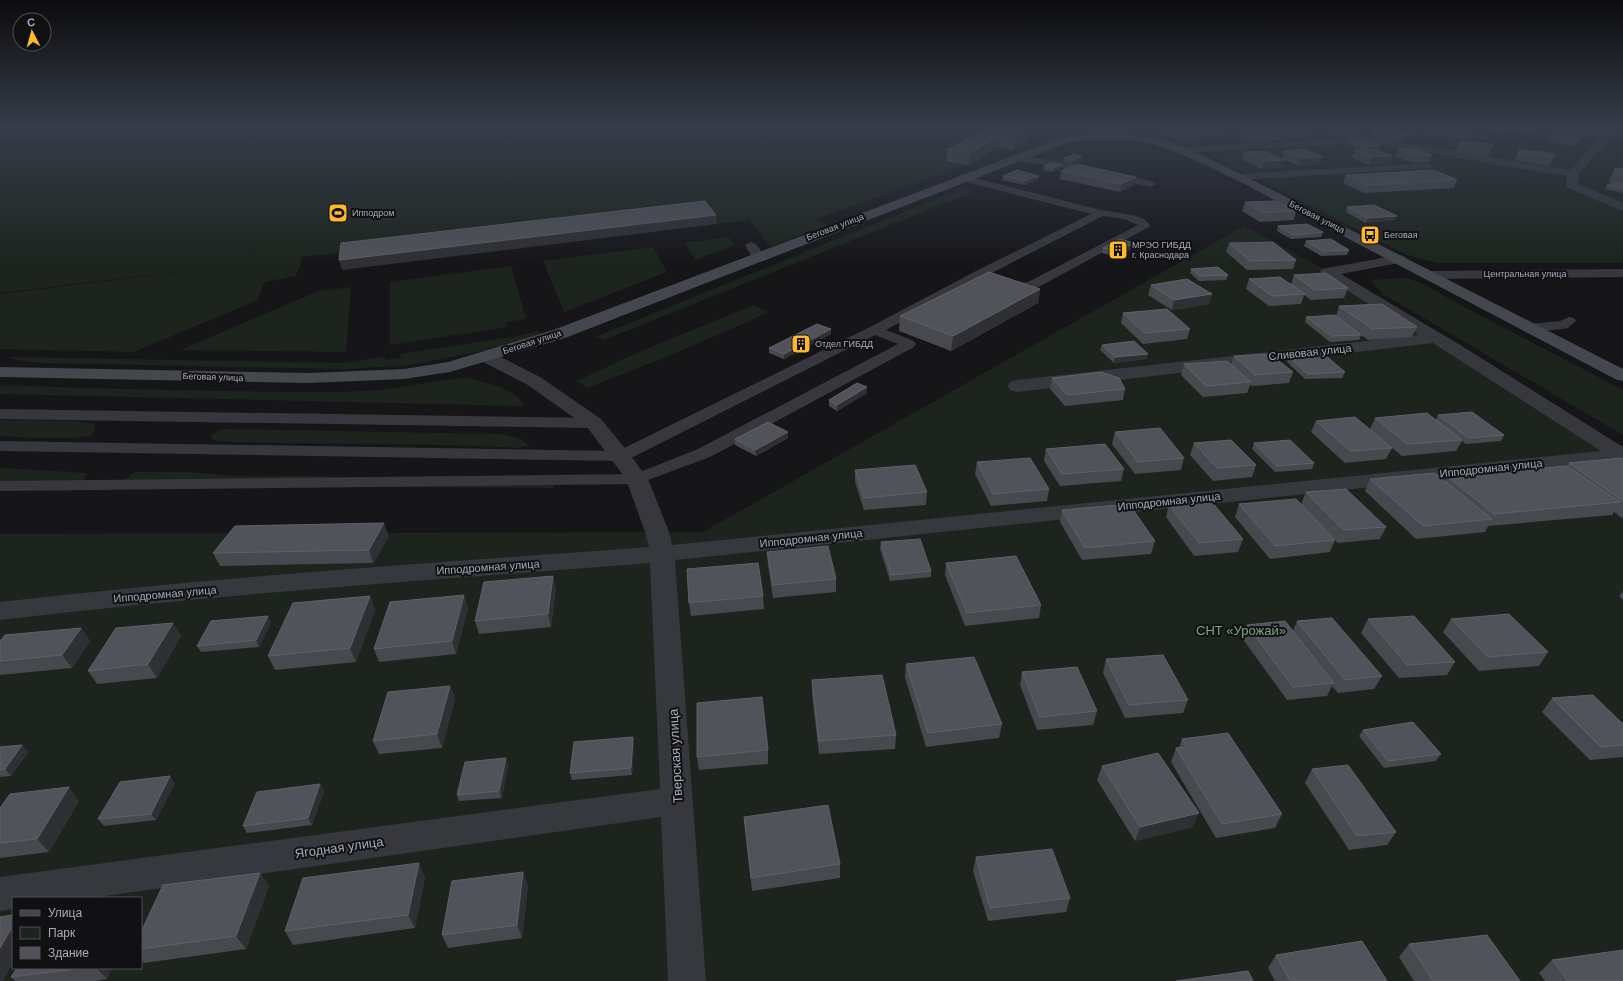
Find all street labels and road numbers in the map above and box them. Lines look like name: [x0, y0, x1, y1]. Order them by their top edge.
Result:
street label: Беговая улица: [1288, 199, 1346, 235]
street label: Беговая улица: [805, 211, 865, 243]
street label: Центральная улица: [1484, 269, 1566, 279]
street label: Беговая улица: [502, 328, 562, 356]
street label: Сливовая улица: [1268, 342, 1353, 362]
street label: Беговая улица: [182, 371, 244, 383]
street label: Ипподромная улица: [1439, 457, 1544, 479]
street label: Ипподромная улица: [1117, 490, 1222, 512]
street label: Ипподромная улица: [759, 527, 864, 549]
street label: Ипподромная улица: [436, 557, 541, 577]
street label: Ипподромная улица: [113, 583, 218, 604]
street label: Тверская улица: [665, 708, 685, 804]
street label: Ягодная улица: [294, 834, 385, 861]

